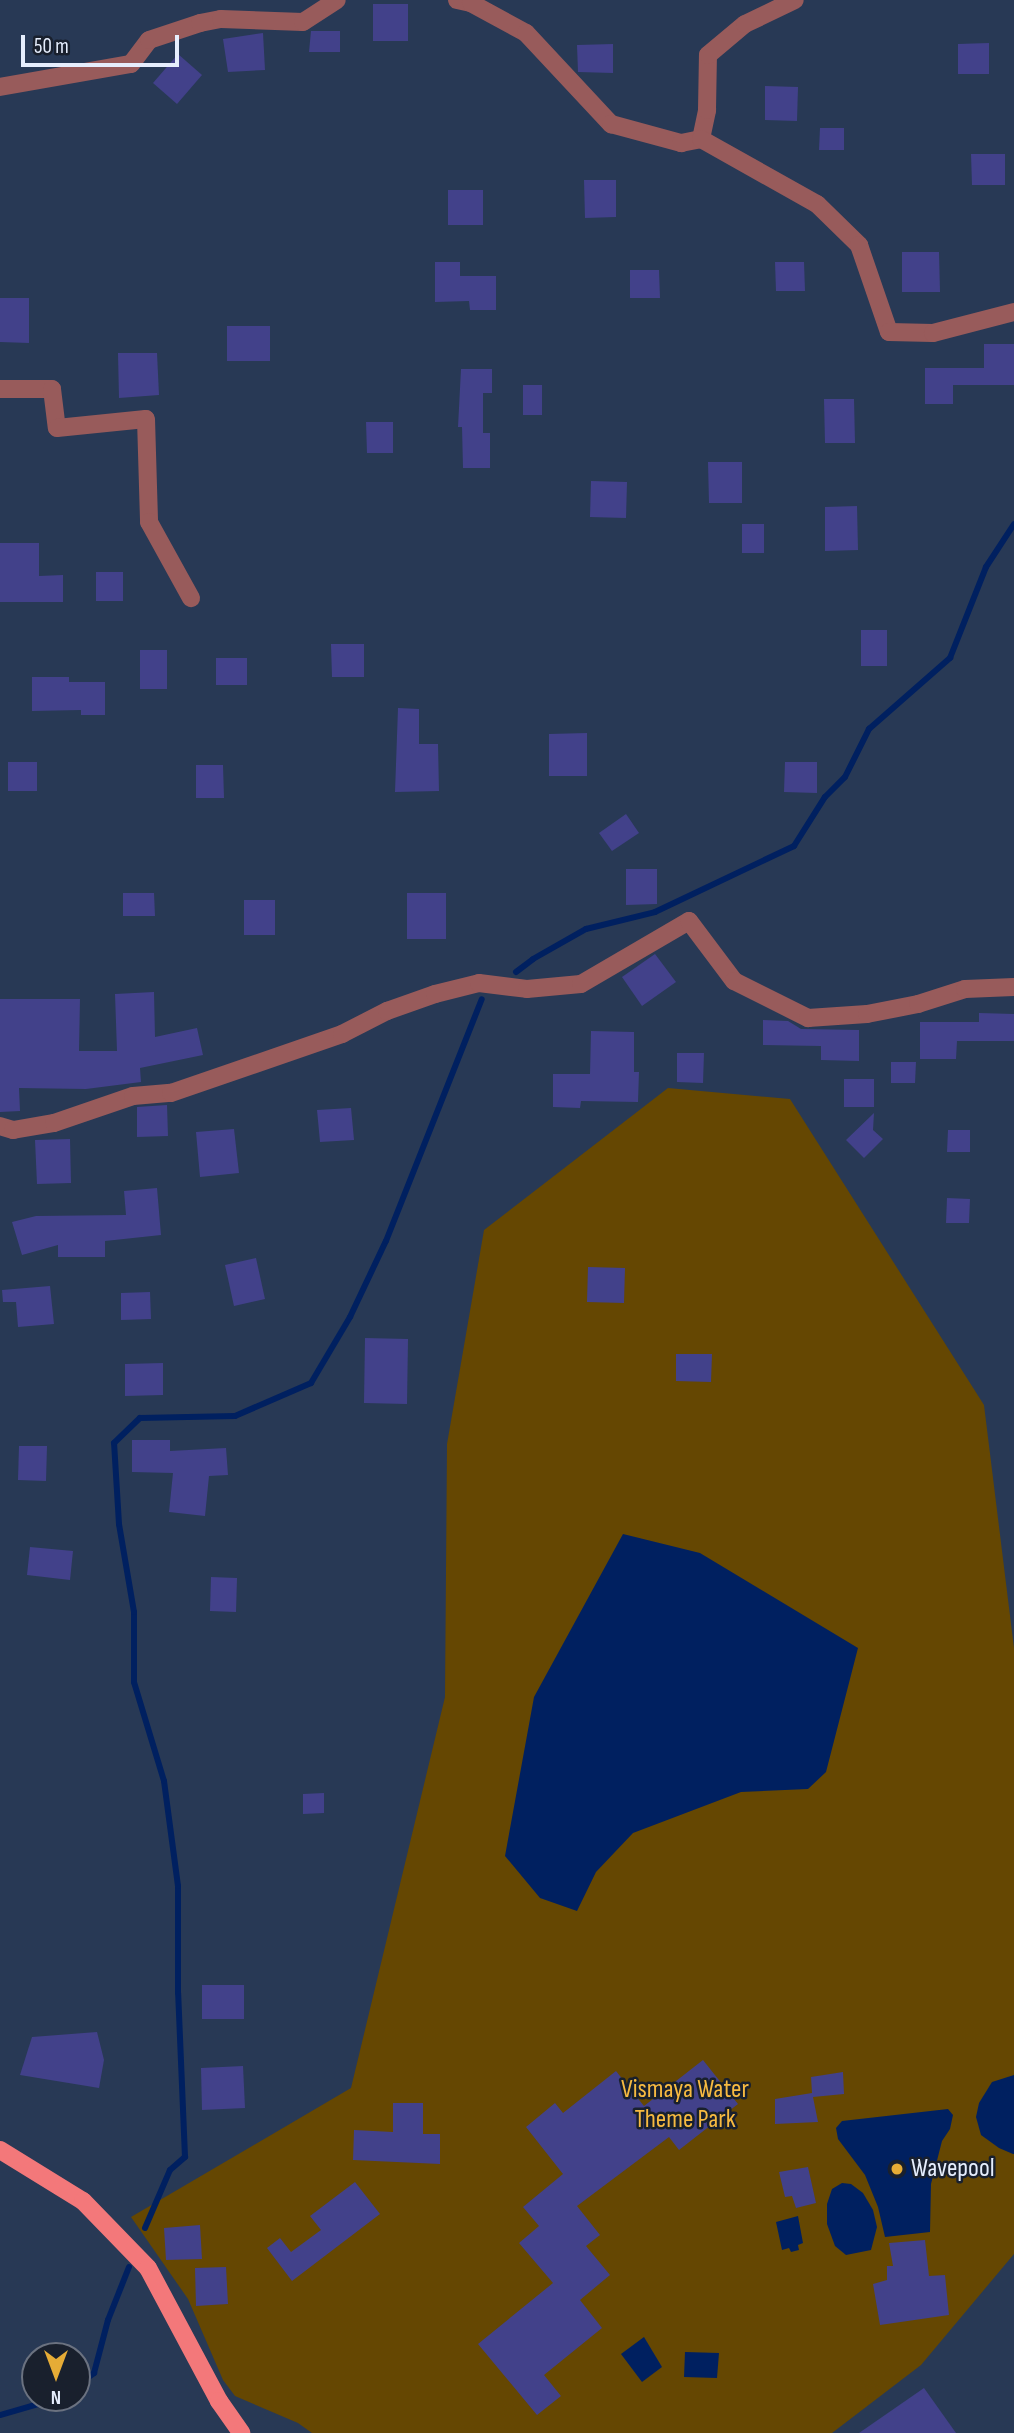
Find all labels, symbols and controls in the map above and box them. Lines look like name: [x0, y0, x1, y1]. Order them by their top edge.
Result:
scale bar: [24, 21, 182, 65]
text: 50 m: [34, 34, 69, 59]
park label: Vismaya Water Theme Park: [621, 2074, 749, 2136]
place label: Wavepool: [911, 2153, 995, 2185]
marker: Wavepool: [889, 2161, 905, 2177]
north arrow: [21, 2342, 91, 2412]
text: N: [51, 2385, 61, 2408]

